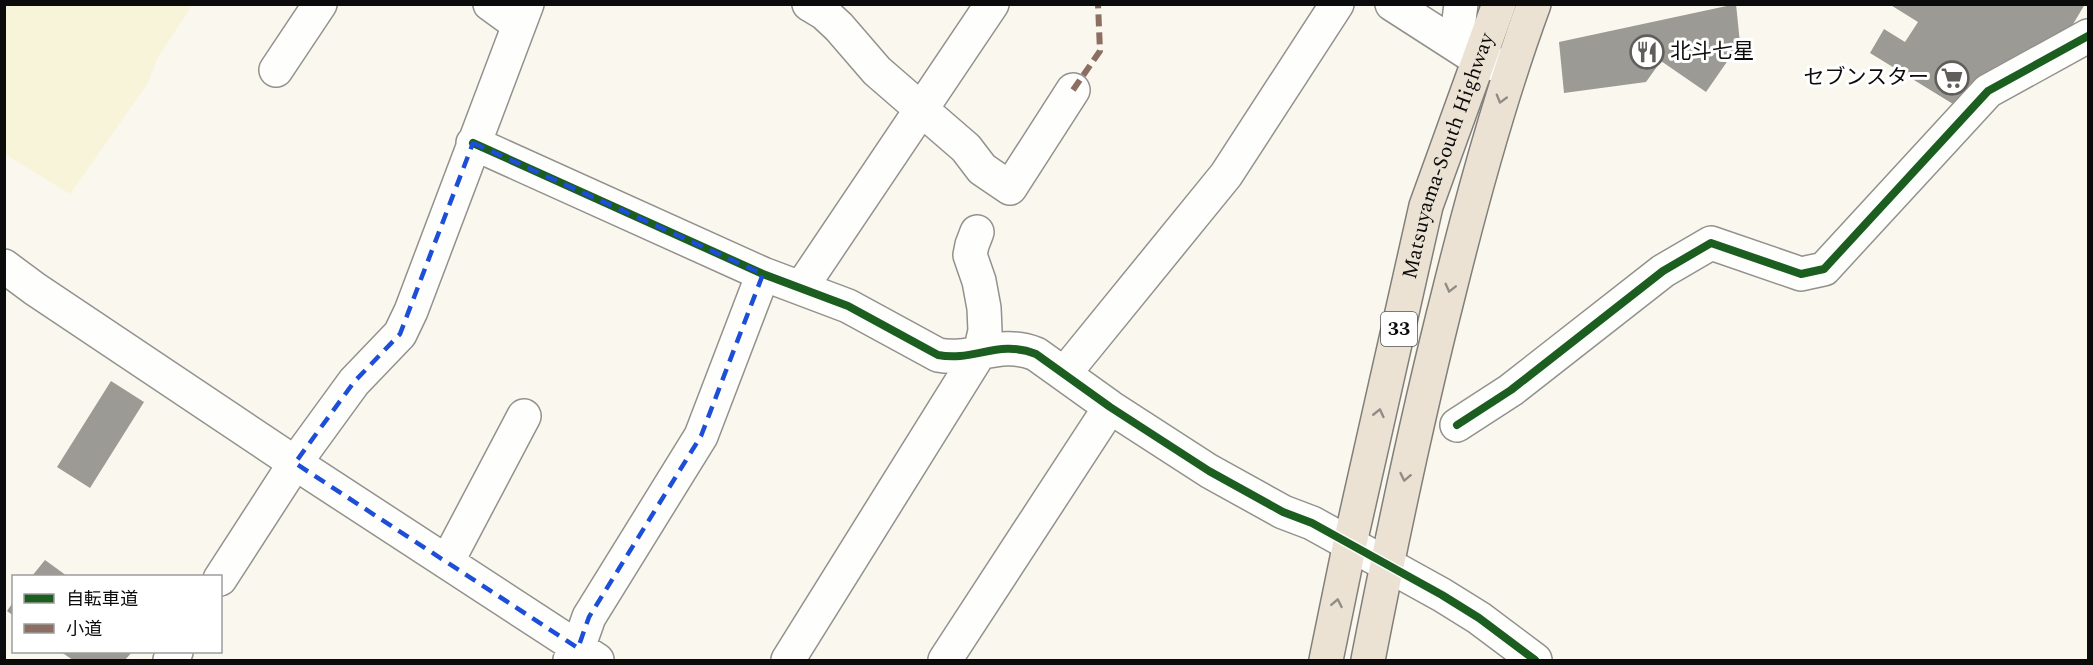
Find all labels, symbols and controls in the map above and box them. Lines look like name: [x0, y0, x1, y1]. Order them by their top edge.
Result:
street label: Matsuyama-South Highway: [1394, 28, 1503, 282]
restaurant icon: 北斗七星: [1629, 34, 1665, 70]
place label: 北斗七星: [1670, 36, 1754, 68]
supermarket icon: セブンスター: [1934, 60, 1970, 96]
place label: セブンスター: [1803, 62, 1929, 94]
one-way arrow: [1496, 93, 1508, 104]
one-way arrow: [1445, 282, 1457, 292]
road number: 33: [1381, 312, 1417, 346]
one-way arrow: [1372, 408, 1385, 418]
one-way arrow: [1399, 472, 1412, 482]
legend: [12, 575, 222, 653]
text: 自転車道: [66, 586, 138, 613]
one-way arrow: [1330, 598, 1343, 608]
text: 小道: [66, 616, 102, 643]

